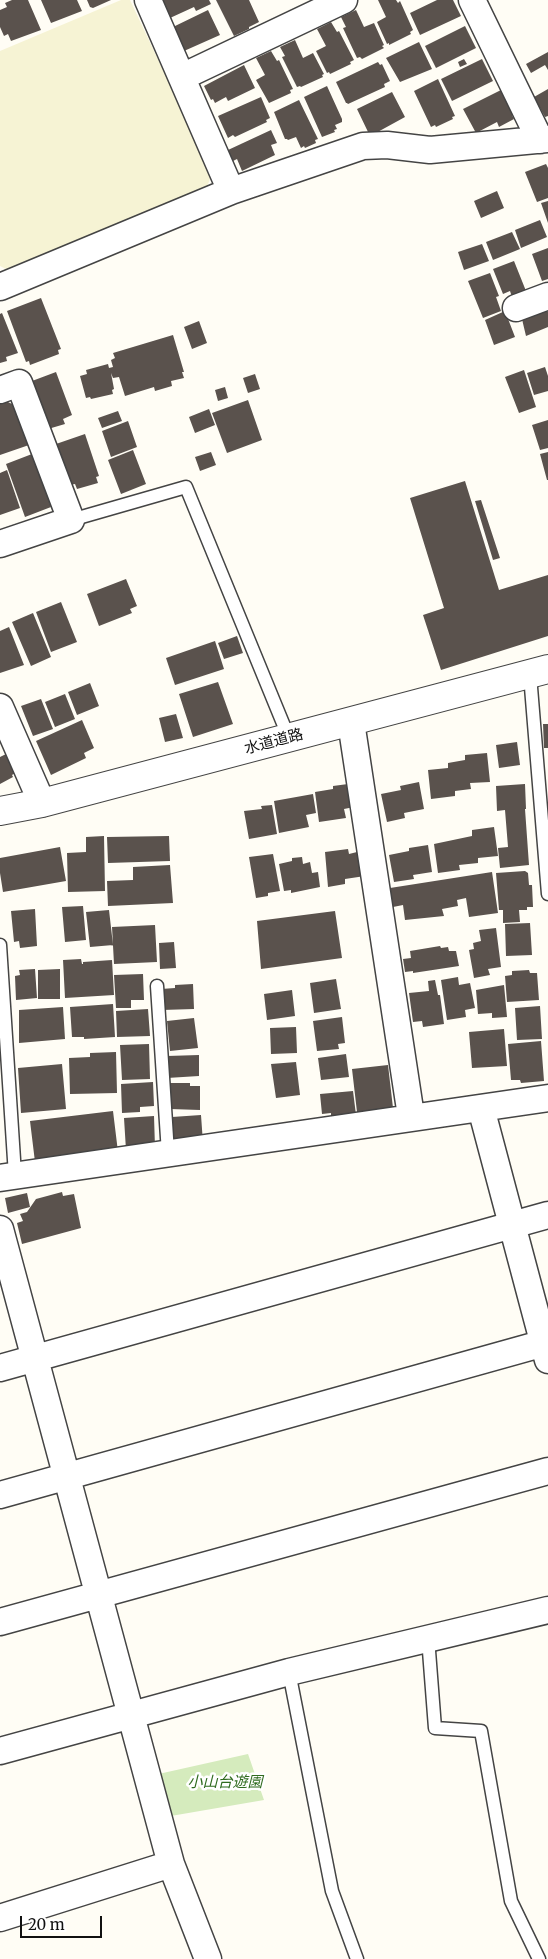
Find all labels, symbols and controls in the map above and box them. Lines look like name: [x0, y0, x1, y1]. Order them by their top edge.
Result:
street label: 水道道路: [243, 726, 305, 758]
park label: 小山台遊園: [188, 1774, 262, 1792]
scale bar: [22, 1906, 105, 1938]
text: 20 m: [28, 1915, 65, 1934]

